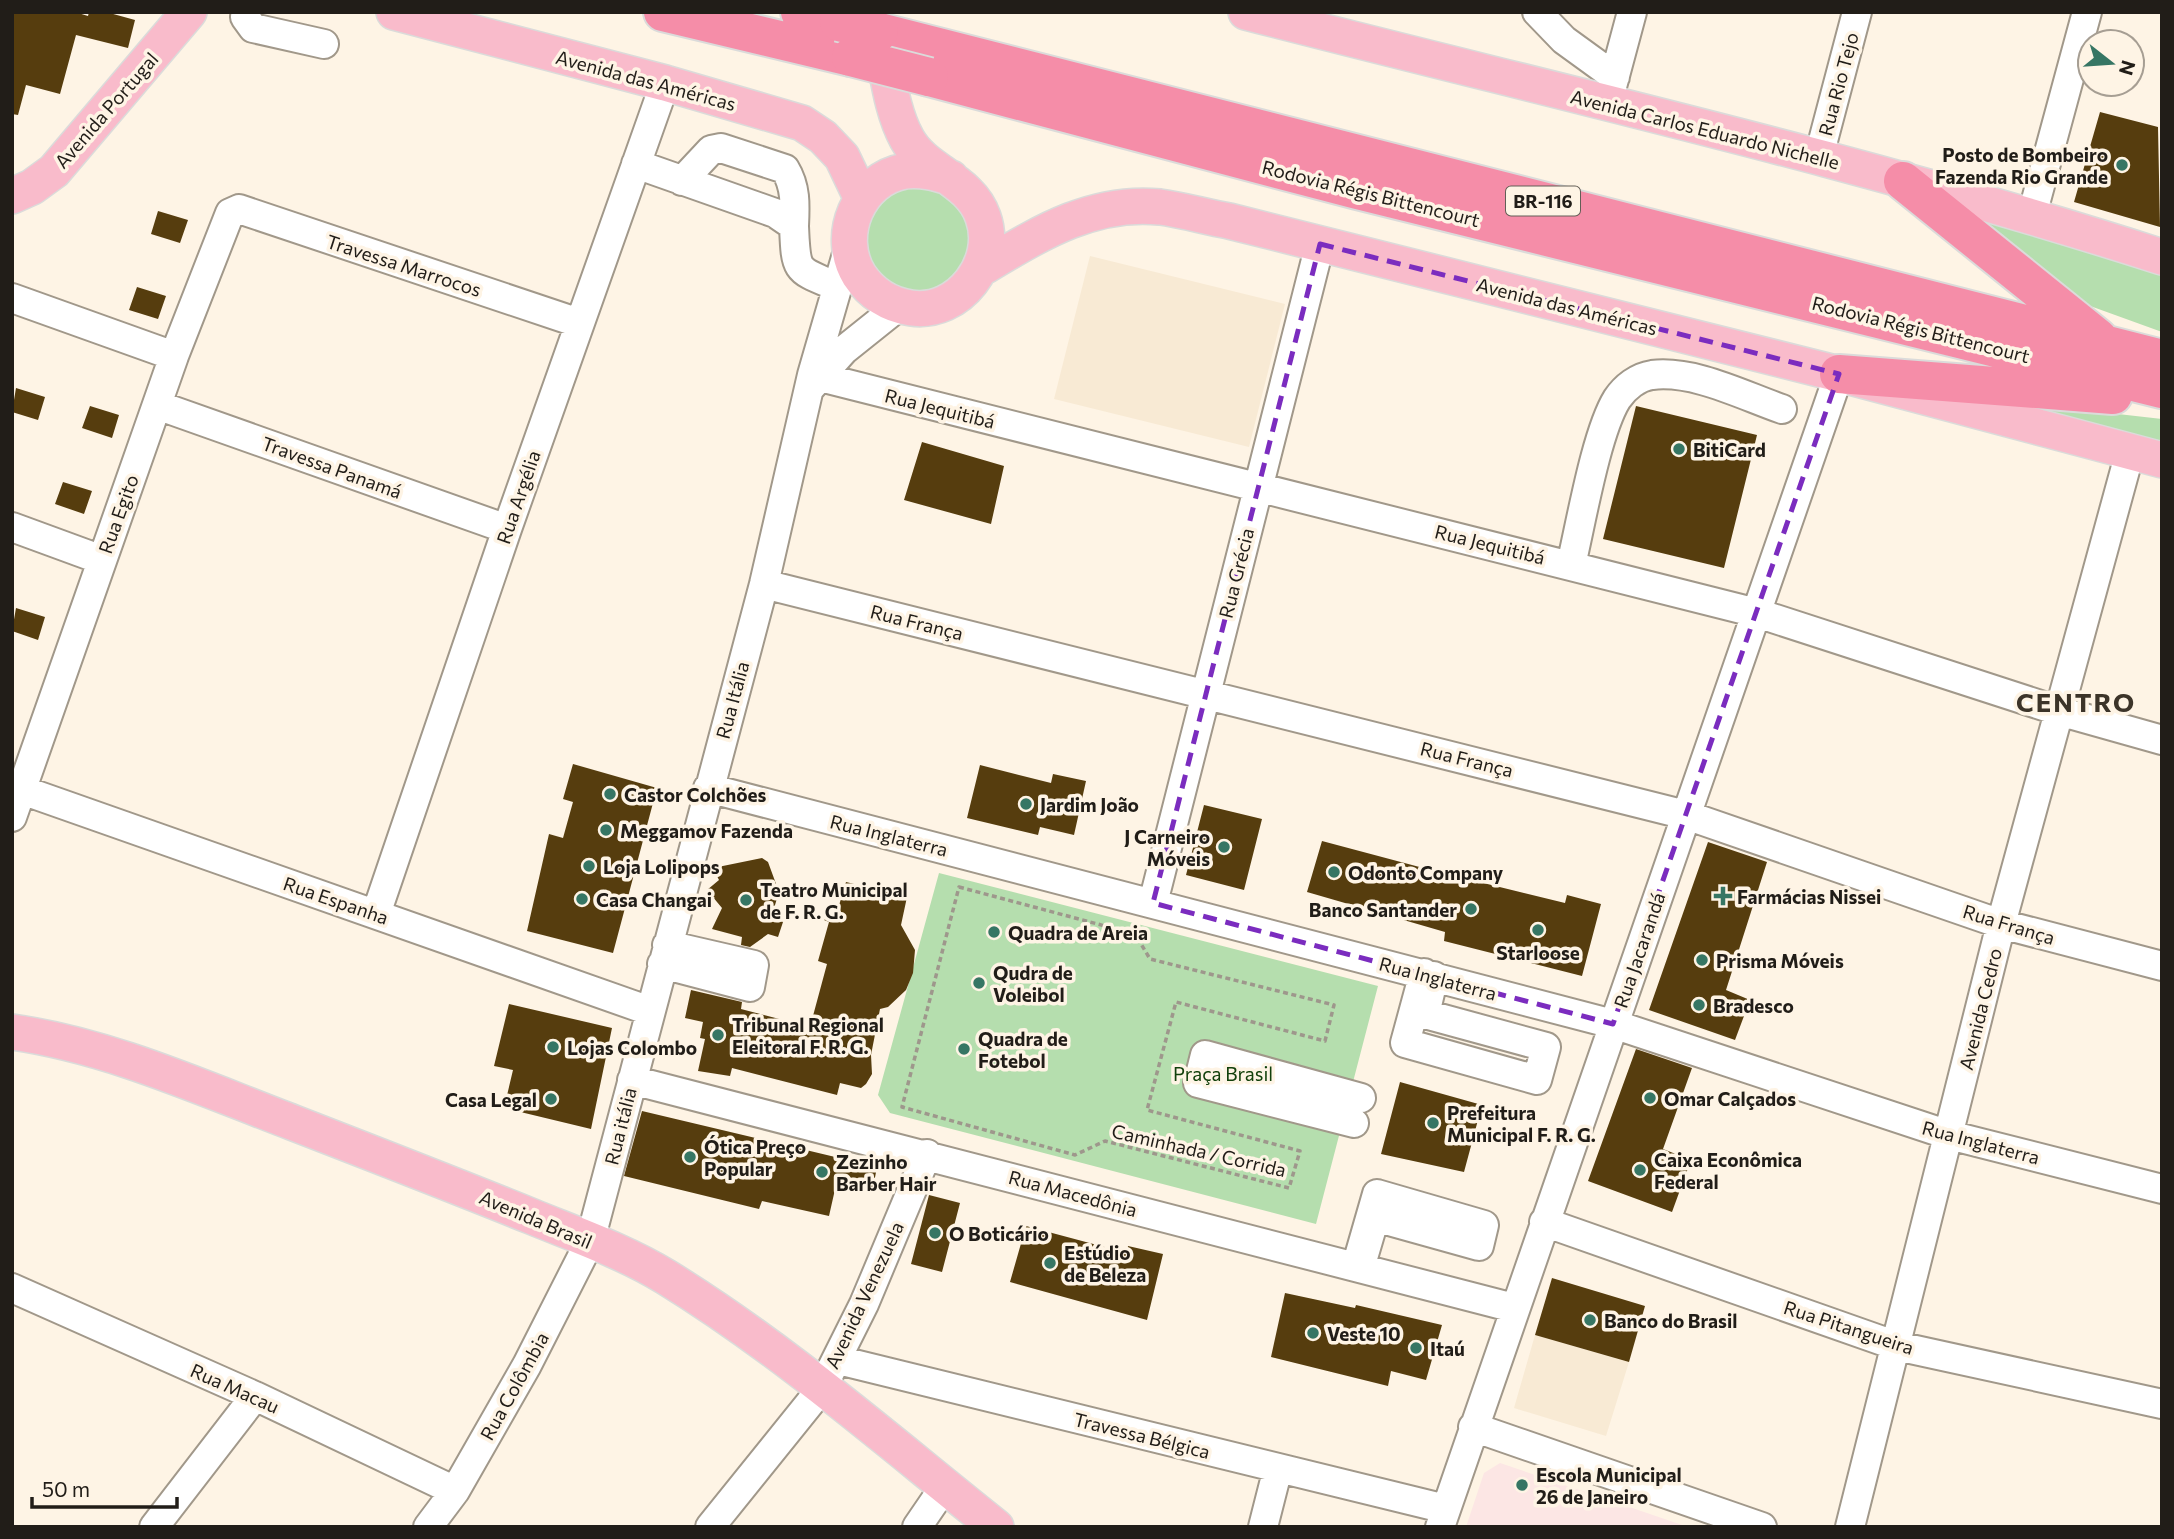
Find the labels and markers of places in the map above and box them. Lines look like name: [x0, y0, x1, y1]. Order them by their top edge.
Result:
place label: Posto de Bombeiro Fazenda Rio Grande: [1935, 143, 2108, 188]
marker: Posto de Bombeiro Fazenda Rio Grande: [2114, 157, 2130, 173]
place label: BitiCard: [1693, 438, 1766, 461]
marker: BitiCard: [1671, 441, 1687, 457]
place label: Castor Colchões: [624, 783, 767, 806]
marker: Castor Colchões: [602, 786, 618, 802]
place label: Jardim João: [1040, 793, 1139, 816]
marker: Jardim João: [1018, 796, 1034, 812]
place label: Meggamov Fazenda: [620, 819, 793, 842]
marker: Meggamov Fazenda: [598, 822, 614, 838]
place label: J Carneiro Móveis: [1124, 825, 1210, 870]
marker: J Carneiro Móveis: [1216, 839, 1232, 855]
place label: Loja Lolipops: [603, 855, 720, 878]
marker: Loja Lolipops: [581, 858, 597, 874]
place label: Odonto Company: [1348, 861, 1504, 884]
marker: Odonto Company: [1326, 864, 1342, 880]
place label: Teatro Municipal de F. R. G.: [760, 878, 908, 923]
place label: Farmácias Nissei: [1737, 885, 1881, 908]
place label: Casa Changai: [596, 888, 712, 911]
marker: Farmácias Nissei: [1715, 888, 1731, 904]
marker: Casa Changai: [574, 891, 590, 907]
marker: Teatro Municipal de F. R. G.: [738, 892, 754, 908]
place label: Banco Santander: [1309, 898, 1457, 921]
marker: Banco Santander: [1463, 901, 1479, 917]
place label: Quadra de Areia: [1008, 921, 1148, 944]
marker: Starloose: [1530, 922, 1546, 938]
marker: Quadra de Areia: [986, 924, 1002, 940]
place label: Starloose: [1496, 941, 1580, 964]
place label: Prisma Móveis: [1716, 949, 1844, 972]
marker: Prisma Móveis: [1694, 952, 1710, 968]
place label: Qudra de Voleibol: [993, 961, 1073, 1006]
marker: Qudra de Voleibol: [971, 975, 987, 991]
place label: Bradesco: [1713, 994, 1794, 1017]
marker: Bradesco: [1691, 997, 1707, 1013]
place label: Tribunal Regional Eleitoral F. R. G.: [732, 1013, 884, 1058]
marker: Tribunal Regional Eleitoral F. R. G.: [710, 1027, 726, 1043]
place label: Quadra de Fotebol: [978, 1027, 1068, 1072]
place label: Lojas Colombo: [567, 1036, 697, 1059]
marker: Lojas Colombo: [545, 1039, 561, 1055]
marker: Quadra de Fotebol: [956, 1041, 972, 1057]
place label: Omar Calçados: [1664, 1087, 1796, 1110]
place label: Casa Legal: [445, 1088, 537, 1111]
marker: Omar Calçados: [1642, 1090, 1658, 1106]
marker: Casa Legal: [543, 1091, 559, 1107]
place label: Prefeitura Municipal F. R. G.: [1447, 1101, 1596, 1146]
marker: Prefeitura Municipal F. R. G.: [1425, 1115, 1441, 1131]
place label: Ótica Preço Popular: [704, 1135, 806, 1180]
place label: Caixa Econômica Federal: [1654, 1148, 1802, 1193]
marker: Ótica Preço Popular: [682, 1149, 698, 1165]
place label: Zezinho Barber Hair: [836, 1150, 937, 1195]
marker: Caixa Econômica Federal: [1632, 1162, 1648, 1178]
marker: Zezinho Barber Hair: [814, 1164, 830, 1180]
place label: O Boticário: [949, 1222, 1049, 1245]
marker: O Boticário: [927, 1225, 943, 1241]
place label: Estúdio de Beleza: [1064, 1241, 1146, 1286]
marker: Estúdio de Beleza: [1042, 1255, 1058, 1271]
place label: Banco do Brasil: [1604, 1309, 1737, 1332]
marker: Banco do Brasil: [1582, 1312, 1598, 1328]
place label: Veste 10: [1327, 1322, 1401, 1345]
marker: Veste 10: [1305, 1325, 1321, 1341]
place label: Itaú: [1430, 1337, 1465, 1360]
marker: Itaú: [1408, 1340, 1424, 1356]
place label: Escola Municipal 26 de Janeiro: [1536, 1463, 1682, 1508]
marker: Escola Municipal 26 de Janeiro: [1514, 1477, 1530, 1493]

